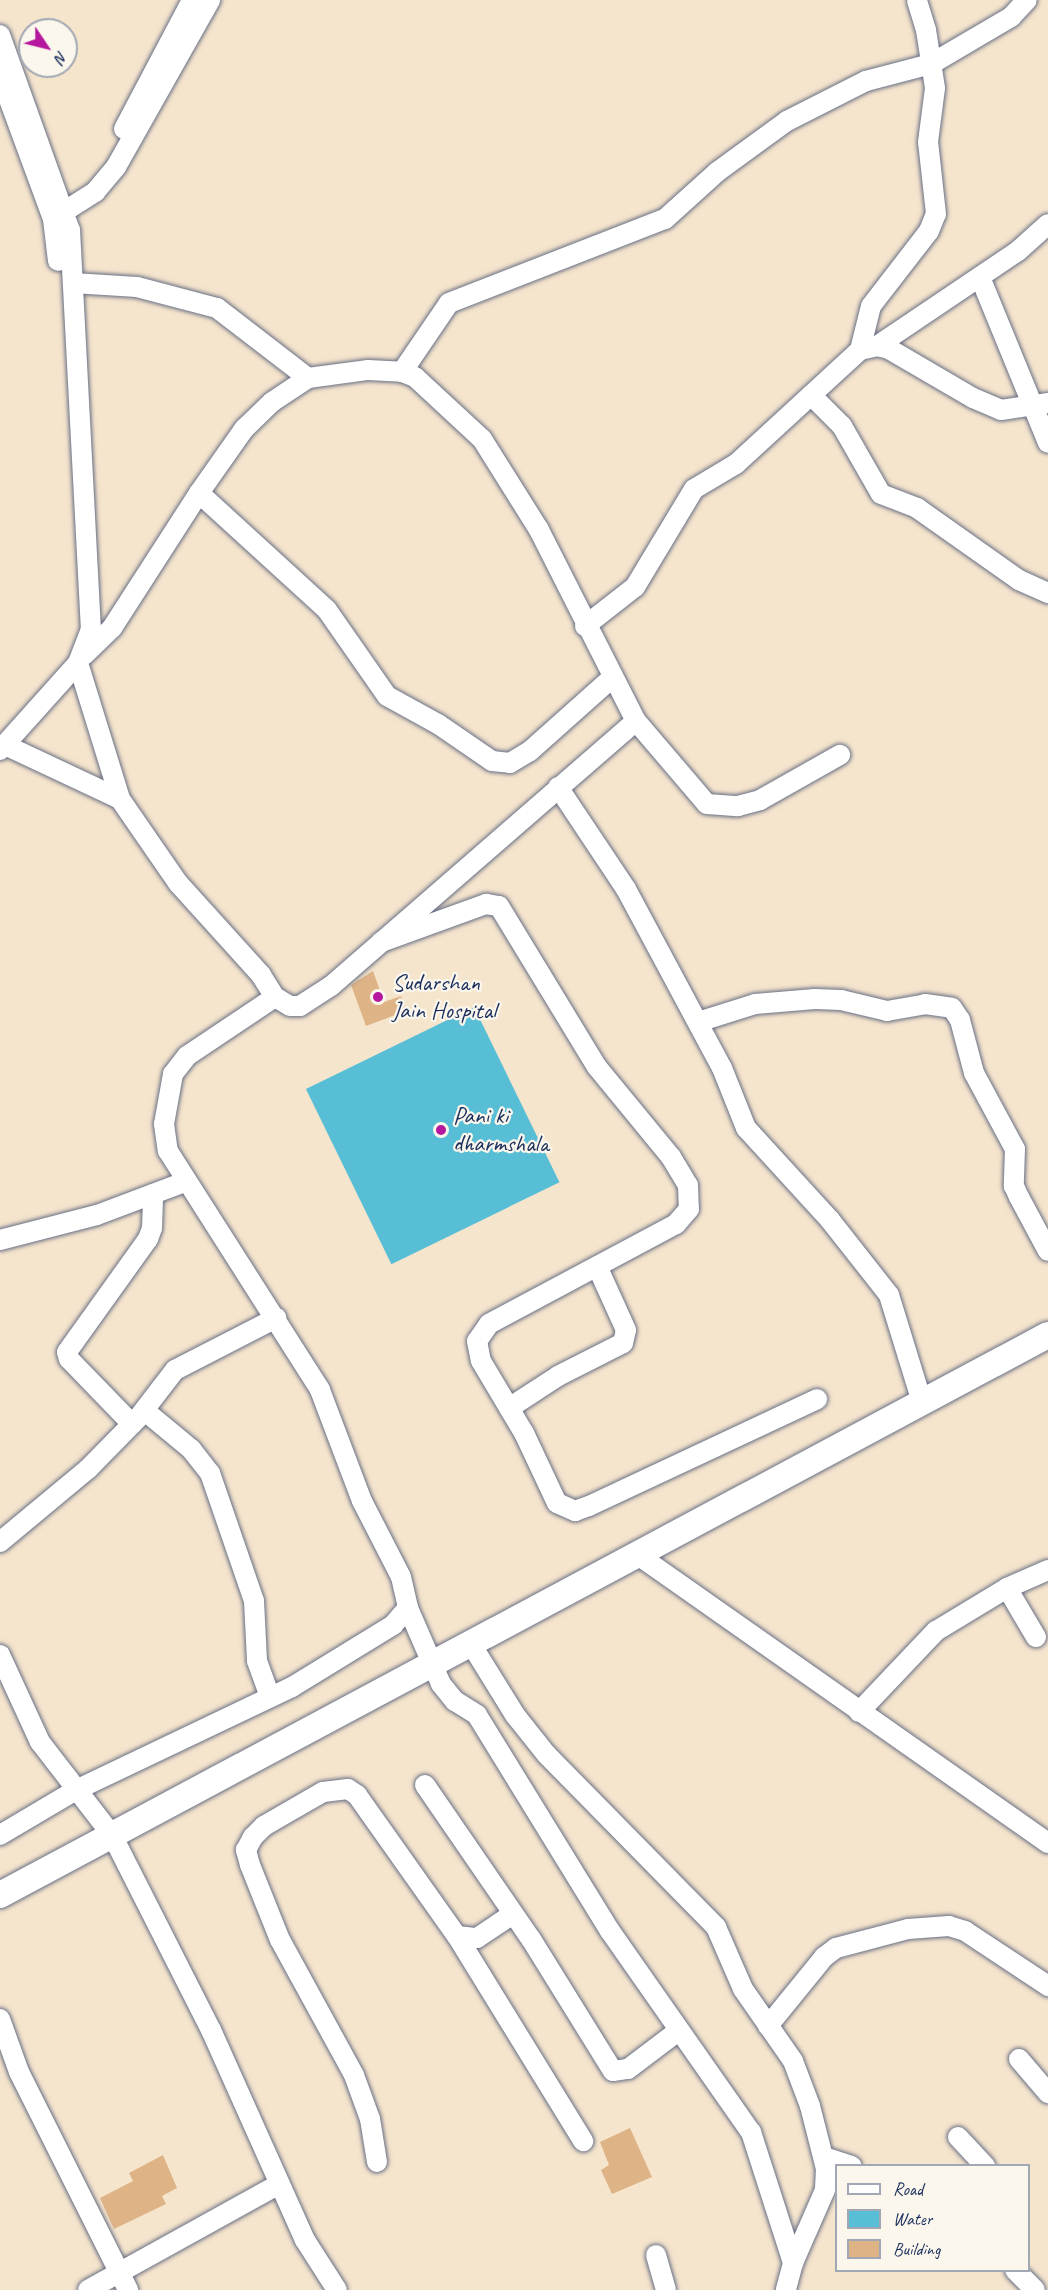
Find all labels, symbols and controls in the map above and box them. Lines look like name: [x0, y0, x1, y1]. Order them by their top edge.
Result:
north arrow: [18, 18, 78, 78]
text: N: [50, 47, 72, 67]
place label: Sudarshan Jain Hospital: [392, 969, 496, 1025]
marker: Sudarshan Jain Hospital: [369, 988, 387, 1006]
place label: Pani ki dharmshala: [453, 1102, 548, 1158]
marker: Pani ki dharmshala: [434, 1123, 448, 1137]
legend: [835, 2164, 1030, 2272]
text: Road: [893, 2178, 923, 2200]
text: Water: [893, 2208, 932, 2230]
text: Building: [893, 2238, 940, 2260]

